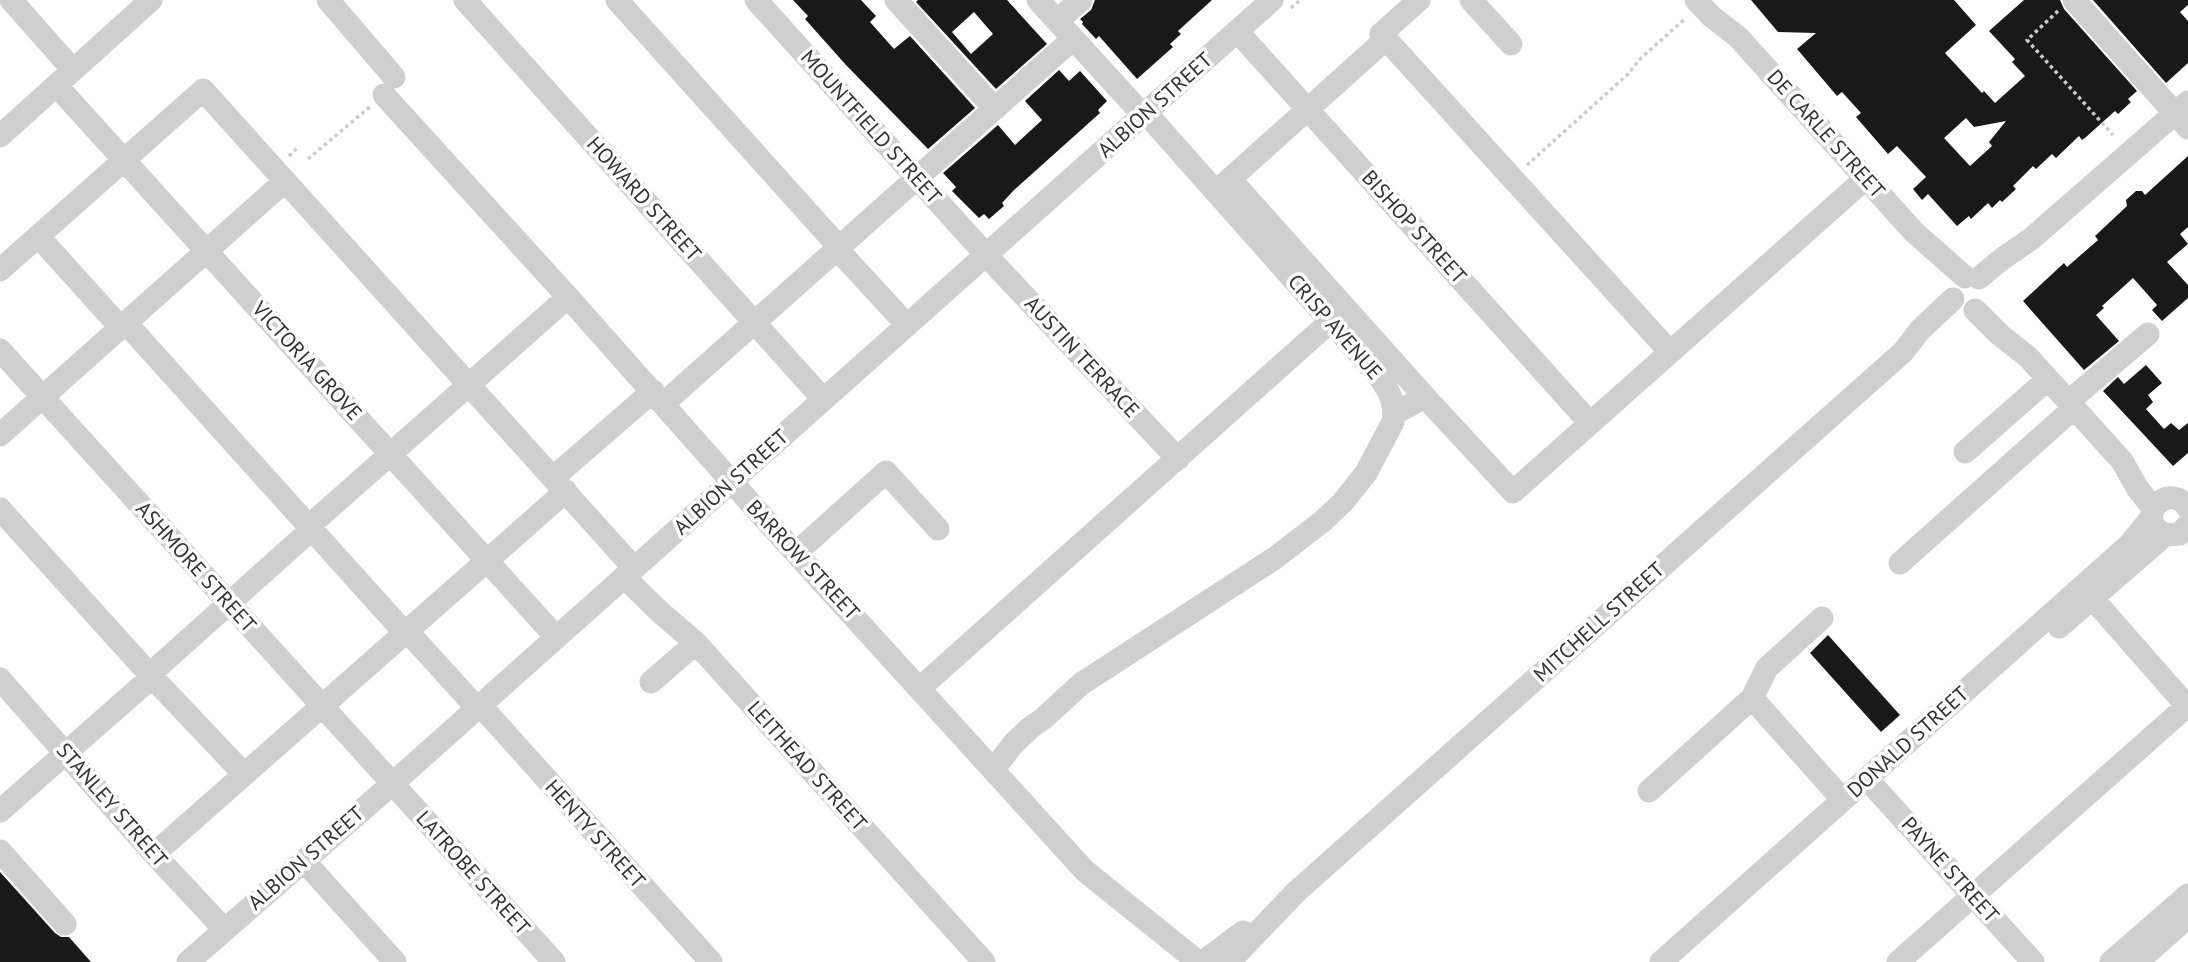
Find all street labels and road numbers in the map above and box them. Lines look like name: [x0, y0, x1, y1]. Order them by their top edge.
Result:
street label: MOUNTFIELD STREET: [795, 44, 948, 210]
street label: ALBION STREET: [1092, 46, 1218, 163]
street label: DE CARLE STREET: [1761, 64, 1891, 204]
street label: HOWARD STREET: [581, 131, 708, 267]
street label: BISHOP STREET: [1356, 164, 1473, 289]
street label: CRISP AVENUE: [1282, 268, 1389, 385]
street label: AUSTIN TERRACE: [1019, 290, 1146, 423]
street label: VICTORIA GROVE: [246, 295, 368, 426]
street label: ALBION STREET: [668, 423, 794, 540]
street label: BARROW STREET: [741, 494, 866, 626]
street label: ASHMORE STREET: [130, 495, 263, 638]
street label: MITCHELL STREET: [1528, 556, 1670, 687]
street label: DONALD STREET: [1841, 680, 1974, 803]
street label: LEITHEAD STREET: [742, 695, 873, 837]
street label: STANLEY STREET: [51, 737, 174, 873]
street label: HENTY STREET: [539, 774, 652, 894]
street label: ALBION STREET: [242, 800, 370, 915]
street label: LATROBE STREET: [410, 805, 537, 941]
street label: PAYNE STREET: [1896, 811, 2005, 929]

